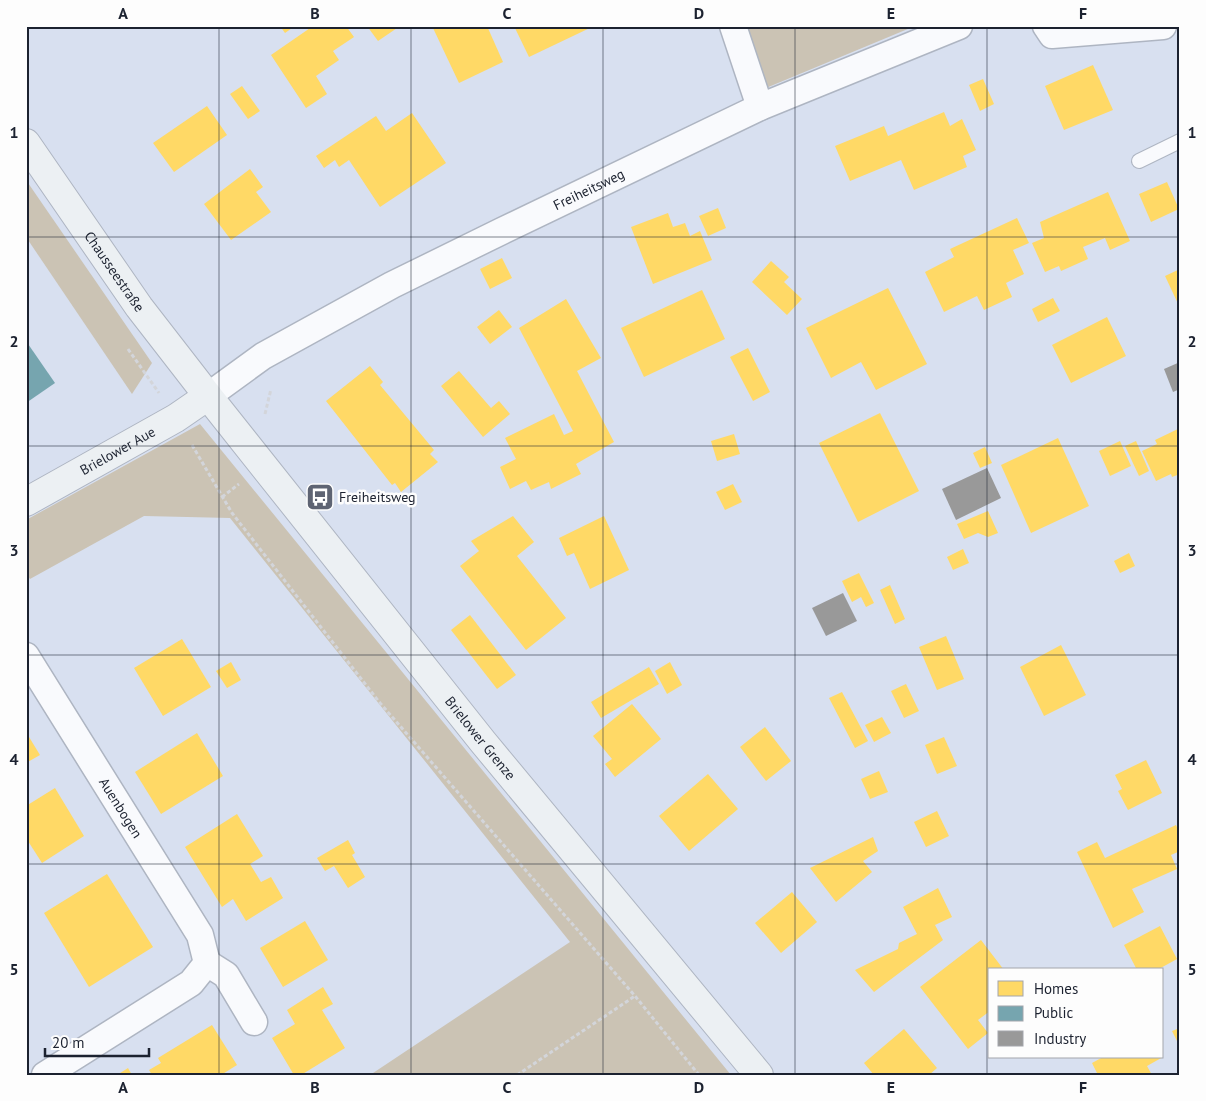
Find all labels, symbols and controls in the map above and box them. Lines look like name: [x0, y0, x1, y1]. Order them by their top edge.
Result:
text: A: [118, 3, 128, 23]
text: B: [310, 3, 320, 23]
text: C: [503, 3, 512, 23]
text: D: [694, 3, 704, 23]
text: E: [887, 3, 895, 23]
text: F: [1079, 3, 1087, 23]
text: 1: [9, 122, 19, 142]
text: 1: [1187, 122, 1197, 142]
street label: Freiheitsweg: [550, 165, 627, 214]
street label: Chausseestraße: [80, 228, 148, 315]
text: 2: [9, 331, 19, 351]
text: 2: [1187, 331, 1197, 351]
street label: Brielower Aue: [77, 422, 158, 479]
bus stop icon: Freiheitsweg: [305, 482, 335, 512]
place label: Freiheitsweg: [339, 488, 416, 506]
text: 3: [9, 540, 19, 560]
text: 3: [1187, 540, 1197, 560]
street label: Brielower Grenze: [441, 693, 520, 784]
text: 4: [9, 749, 19, 769]
text: 4: [1187, 749, 1197, 769]
street label: Auenbogen: [95, 774, 146, 841]
text: 5: [9, 959, 19, 979]
text: 5: [1187, 959, 1197, 979]
legend: [988, 968, 1164, 1058]
text: Homes: [1034, 979, 1078, 998]
text: Public: [1034, 1003, 1073, 1022]
scale bar: [45, 1026, 149, 1058]
text: Industry: [1034, 1029, 1086, 1048]
text: 20 m: [52, 1033, 85, 1052]
text: A: [118, 1077, 128, 1097]
text: B: [310, 1077, 320, 1097]
text: C: [503, 1077, 512, 1097]
text: D: [694, 1077, 704, 1097]
text: E: [887, 1077, 895, 1097]
text: F: [1079, 1077, 1087, 1097]

